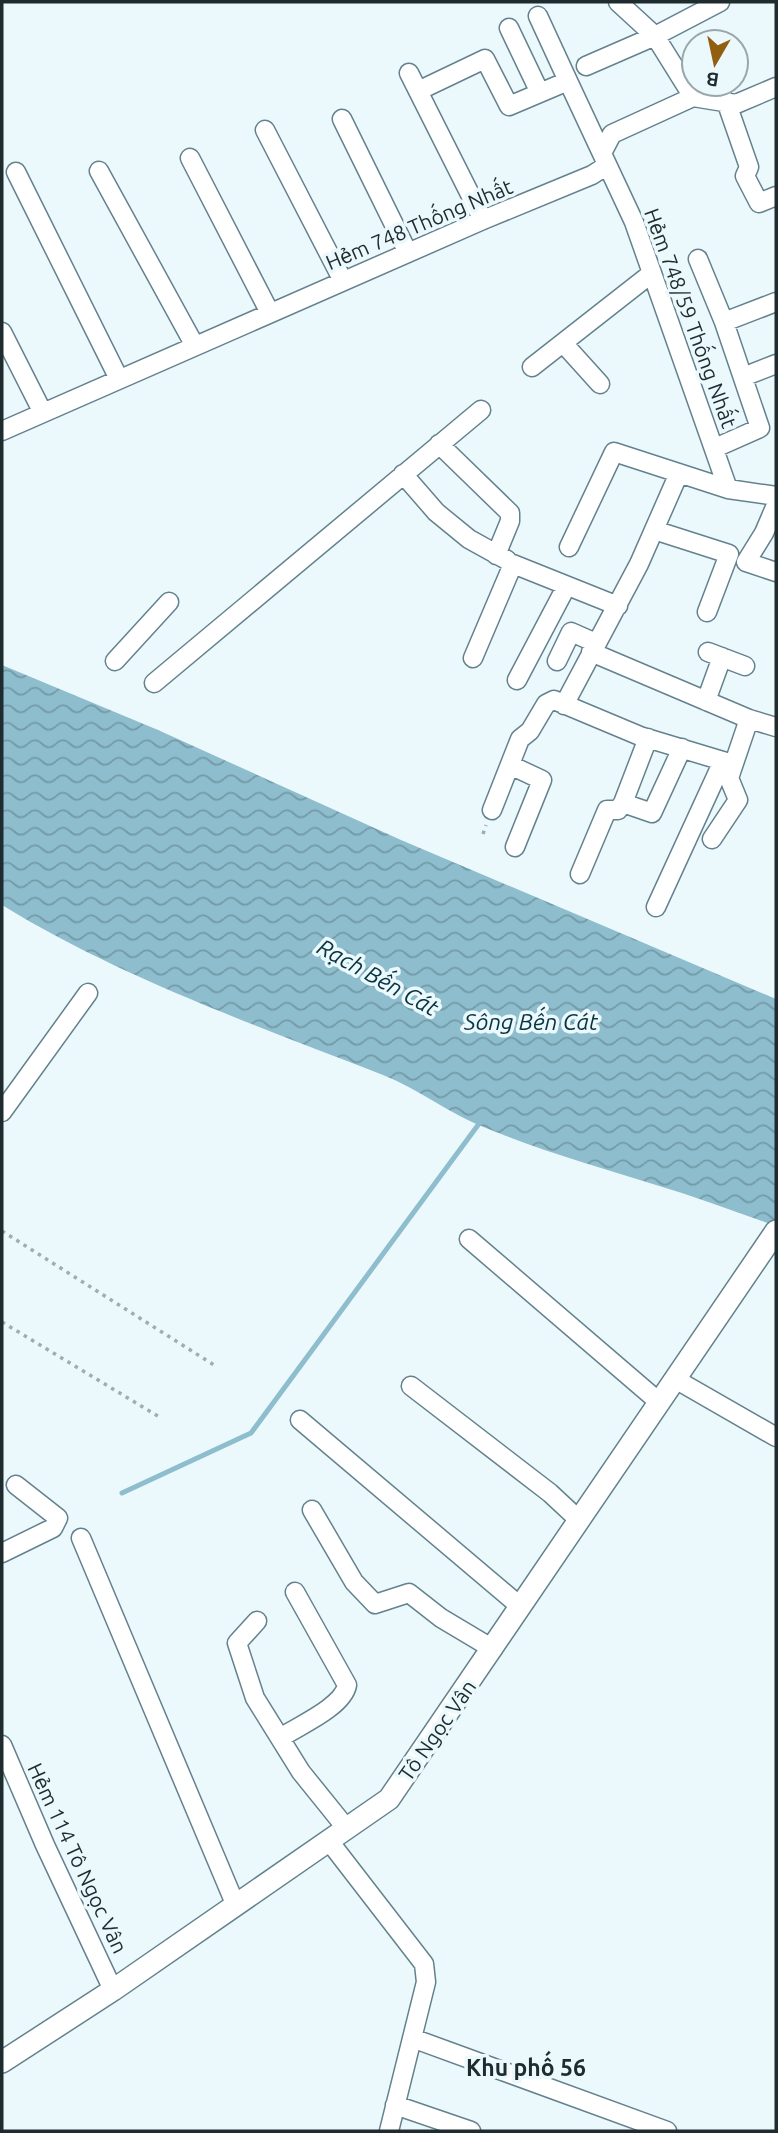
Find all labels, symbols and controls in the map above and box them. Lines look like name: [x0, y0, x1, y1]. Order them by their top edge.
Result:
north arrow: [680, 28, 750, 98]
text: B: [704, 68, 720, 92]
street label: Hẻm 748 Thống Nhất: [321, 172, 516, 274]
street label: Hẻm 748/59 Thống Nhất: [640, 204, 744, 431]
water label: Rạch Bến Cát: [313, 931, 445, 1021]
water label: Sông Bến Cát: [463, 1006, 599, 1034]
street label: Tô Ngọc Vân: [393, 1675, 481, 1785]
street label: Hẻm 114 Tô Ngọc Vân: [23, 1759, 133, 1957]
district label: Khu phố 56: [466, 2050, 586, 2080]

